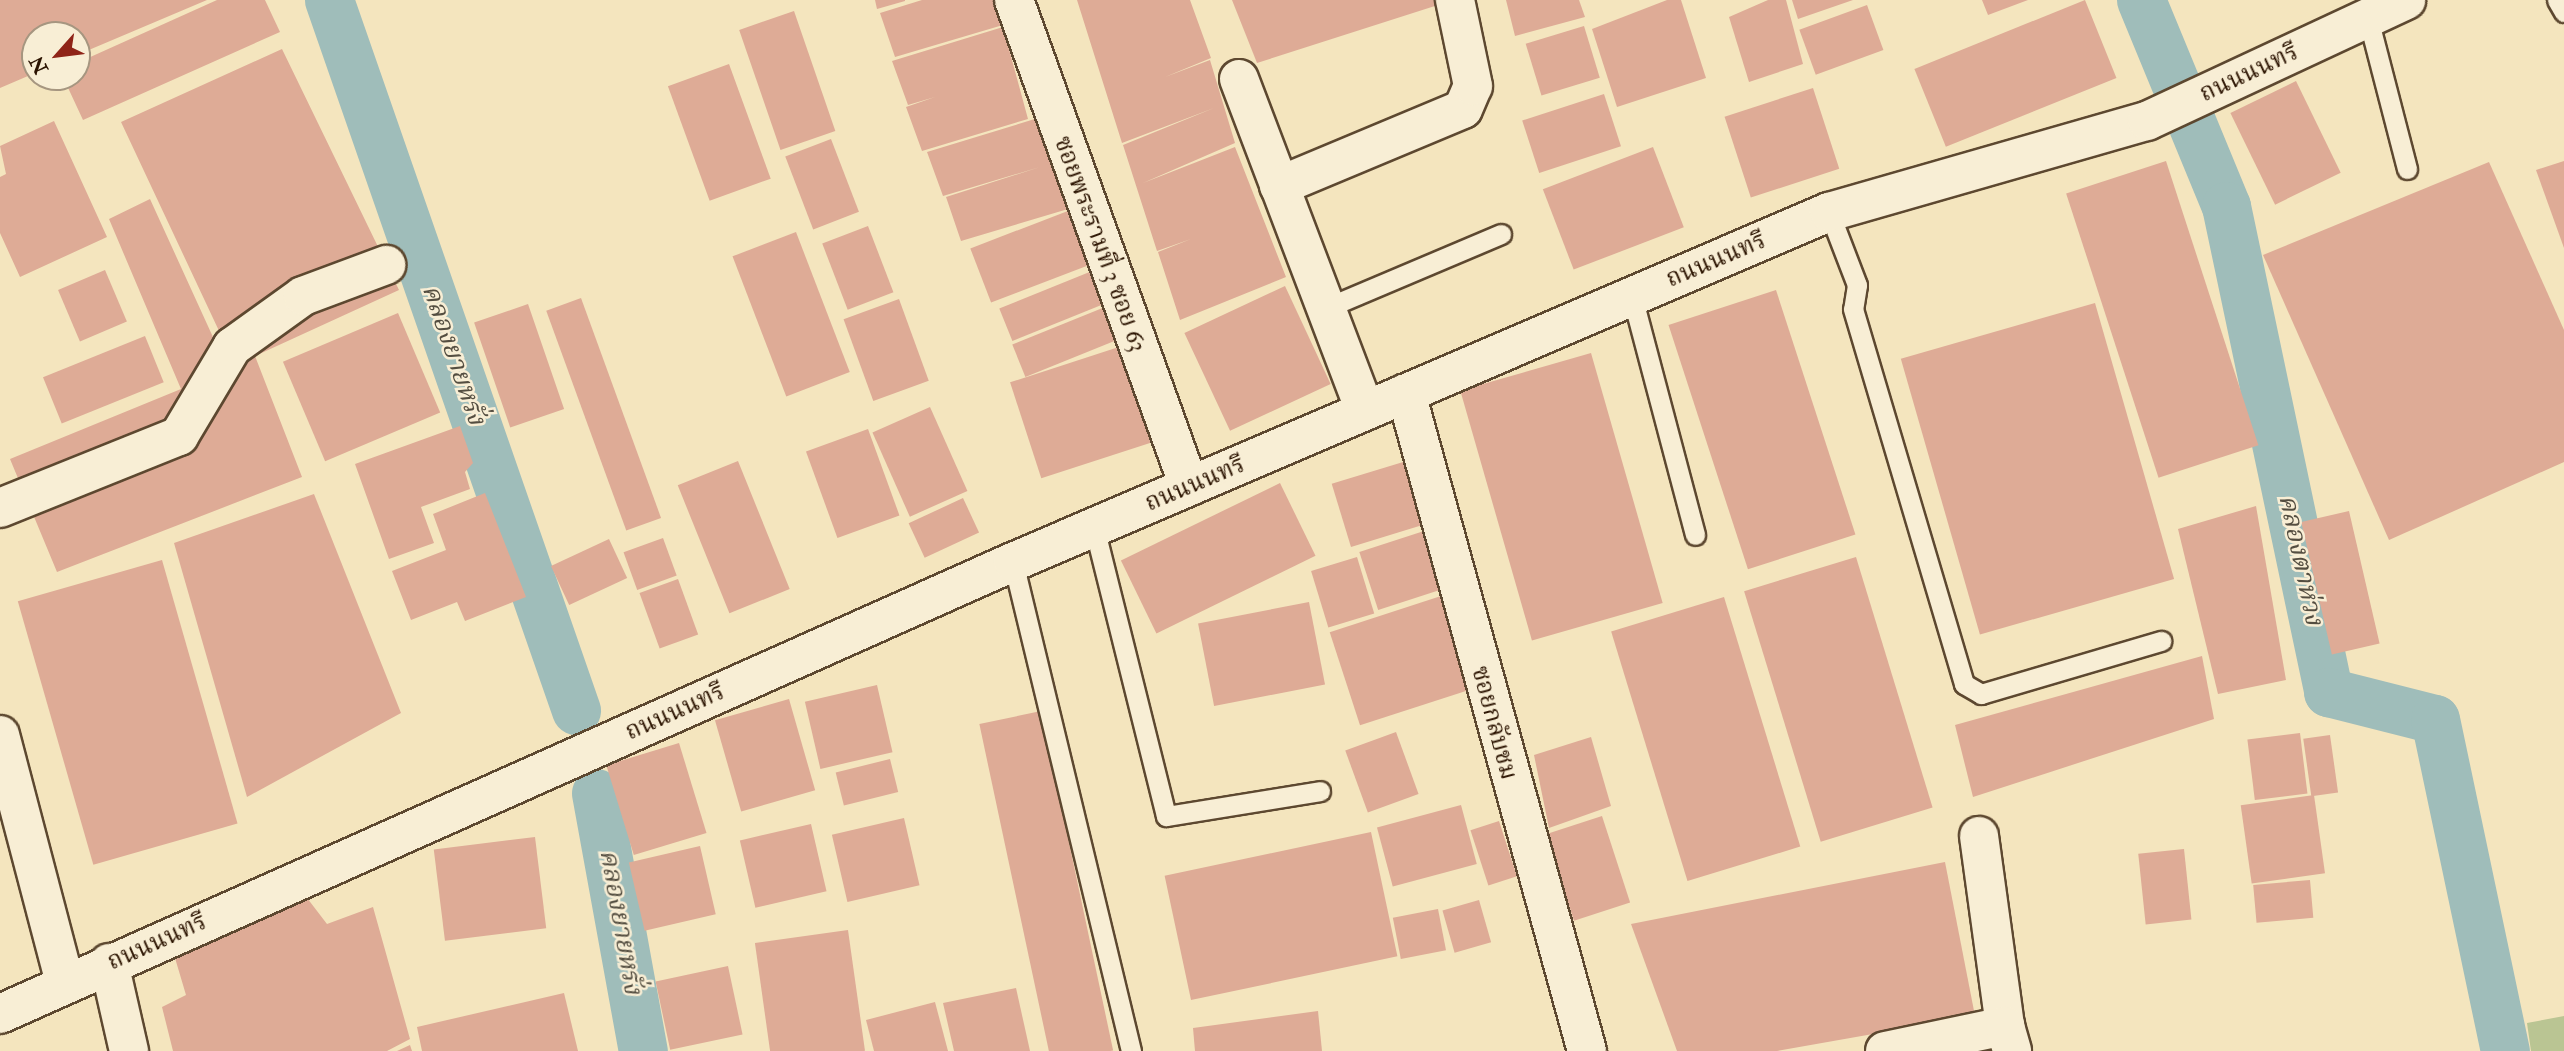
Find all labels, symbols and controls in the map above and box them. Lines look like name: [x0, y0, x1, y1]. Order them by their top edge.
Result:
north arrow: [21, 21, 91, 91]
street label: ถนนนนทรี: [2195, 38, 2303, 108]
text: N: [25, 52, 54, 78]
street label: ซอยพระรามที่ 3 ซอย 63: [1048, 132, 1152, 356]
street label: ถนนนนทรี: [1662, 226, 1770, 294]
water label: คลองยายหรั่ง: [414, 281, 492, 429]
street label: ถนนนนทรี: [1141, 450, 1249, 518]
water label: คลองตาห่วง: [2271, 492, 2329, 628]
street label: ซอยกลับชม: [1465, 663, 1523, 783]
street label: ถนนนนทรี: [621, 677, 729, 747]
water label: คลองยายหรั่ง: [592, 847, 648, 997]
street label: ถนนนนทรี: [103, 907, 211, 977]

